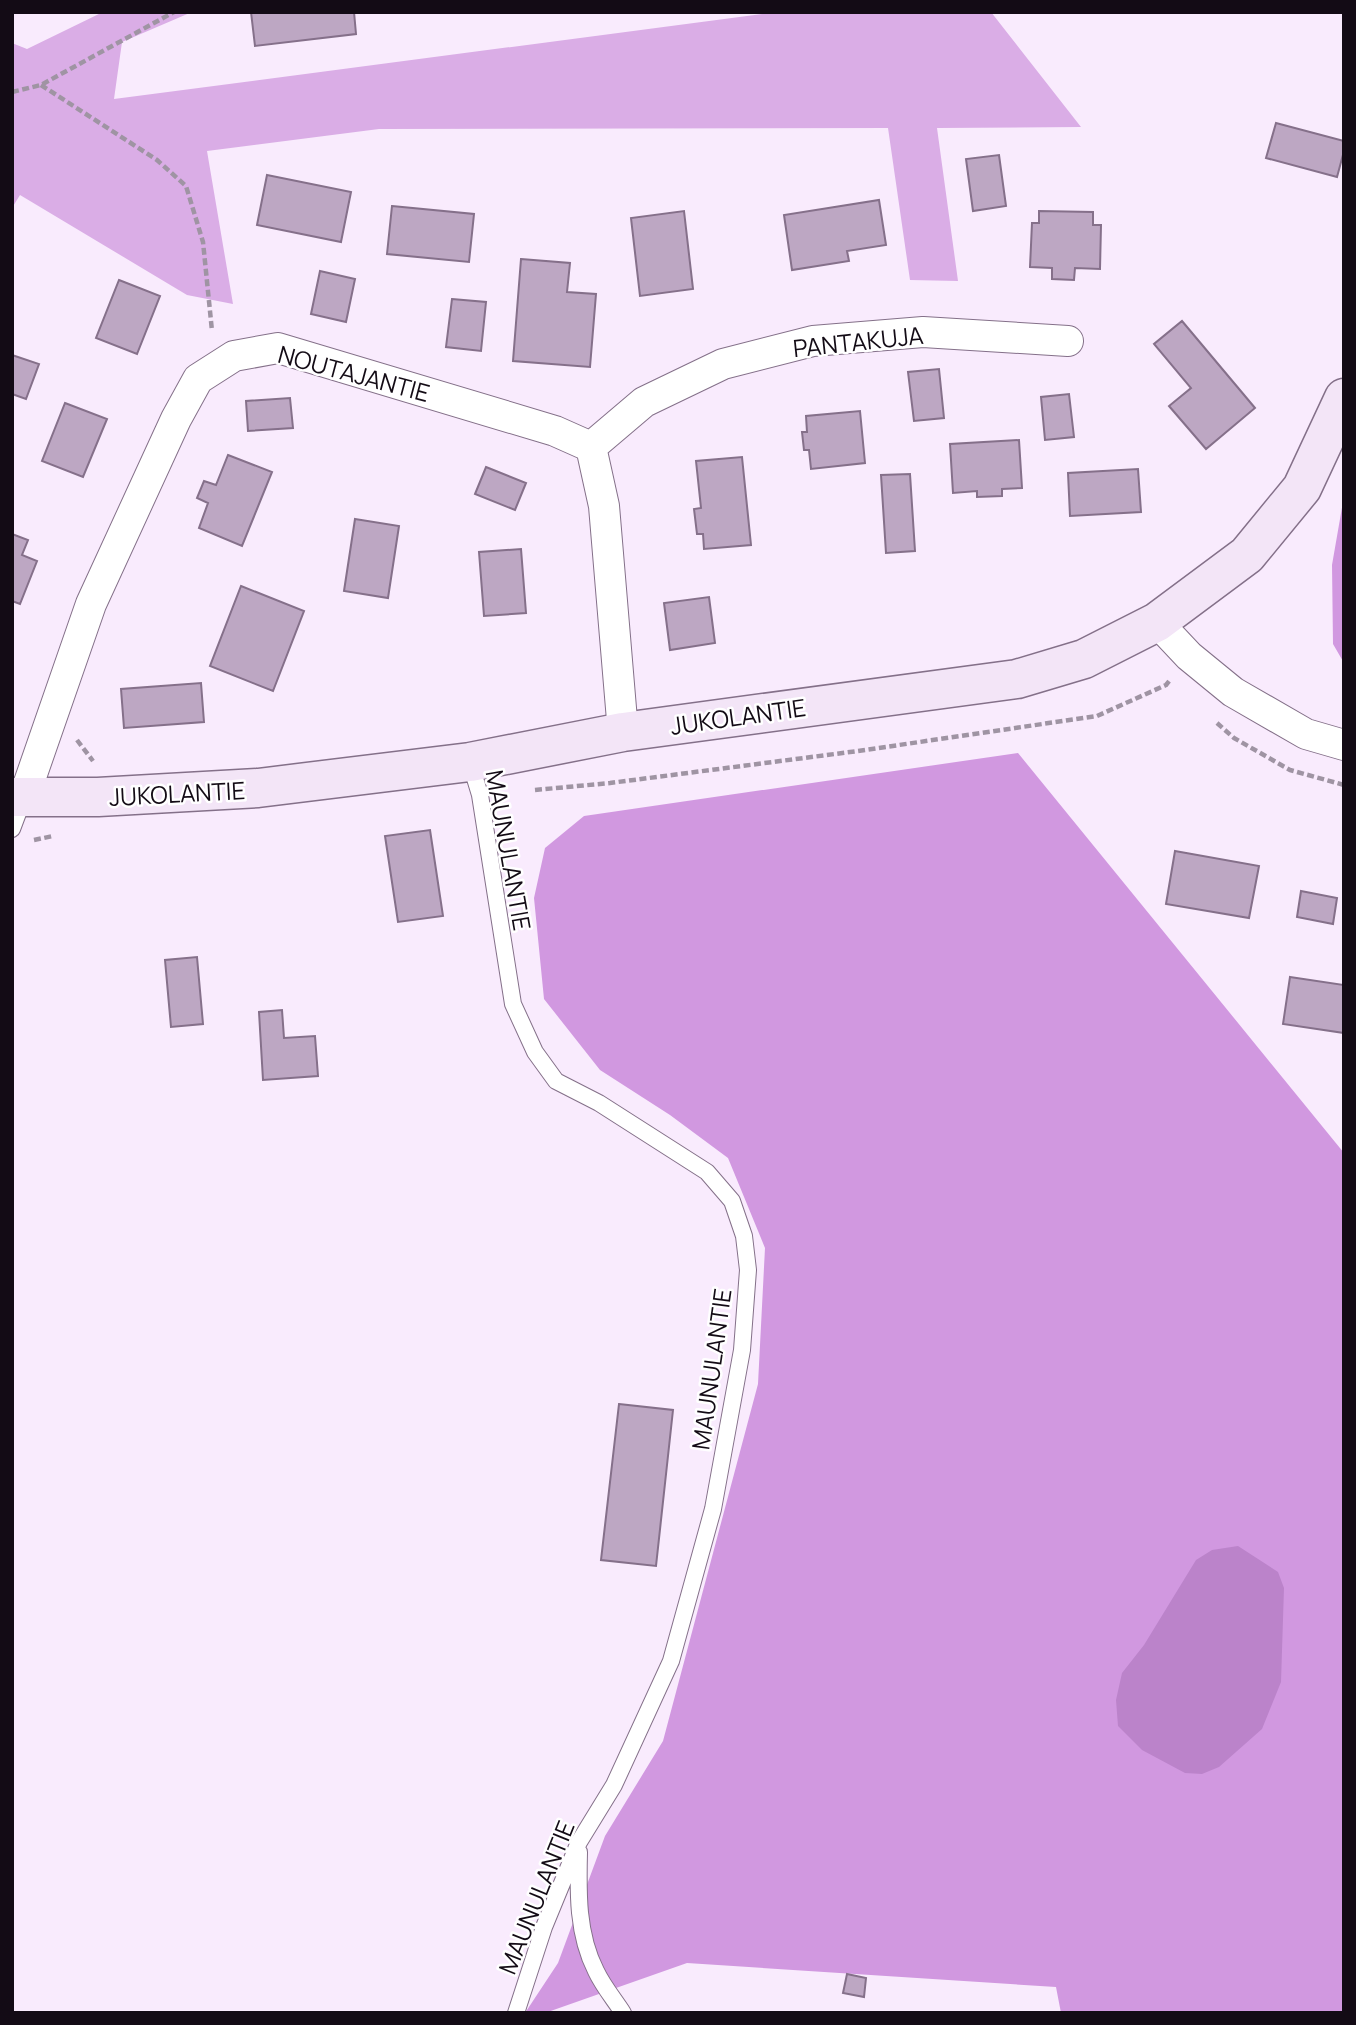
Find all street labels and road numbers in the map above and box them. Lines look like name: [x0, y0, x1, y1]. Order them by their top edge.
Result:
street label: PANTAKUJA: [791, 318, 925, 364]
street label: NOUTAJANTIE: [275, 337, 433, 409]
street label: JUKOLANTIE: [668, 690, 808, 742]
street label: MAUNULANTIE: [479, 767, 539, 933]
street label: JUKOLANTIE: [108, 773, 246, 813]
street label: MAUNULANTIE: [683, 1286, 739, 1452]
street label: MAUNULANTIE: [490, 1815, 582, 1979]

